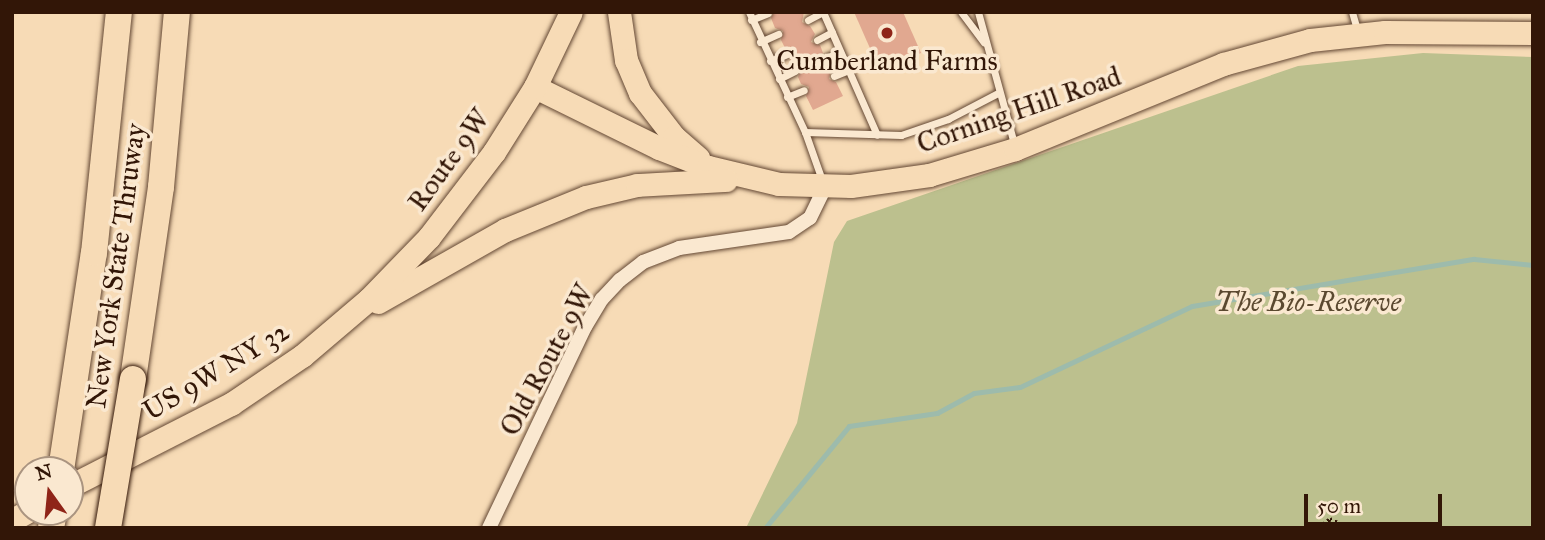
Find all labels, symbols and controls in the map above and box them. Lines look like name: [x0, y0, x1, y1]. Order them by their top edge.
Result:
marker: Cumberland Farms: [879, 25, 895, 41]
place label: Cumberland Farms: [776, 44, 998, 78]
street label: Corning Hill Road: [913, 59, 1125, 161]
street label: Route 9W: [401, 102, 497, 218]
street label: New York State Thruway: [79, 121, 153, 411]
street label: Old Route 9W: [493, 278, 601, 442]
park label: The Bio-Reserve: [1215, 285, 1401, 319]
street label: US 9W NY 32: [137, 314, 295, 428]
north arrow: [14, 456, 84, 526]
text: N: [33, 459, 55, 485]
scale bar: [1307, 480, 1445, 524]
text: 50 m: [1317, 493, 1361, 519]

